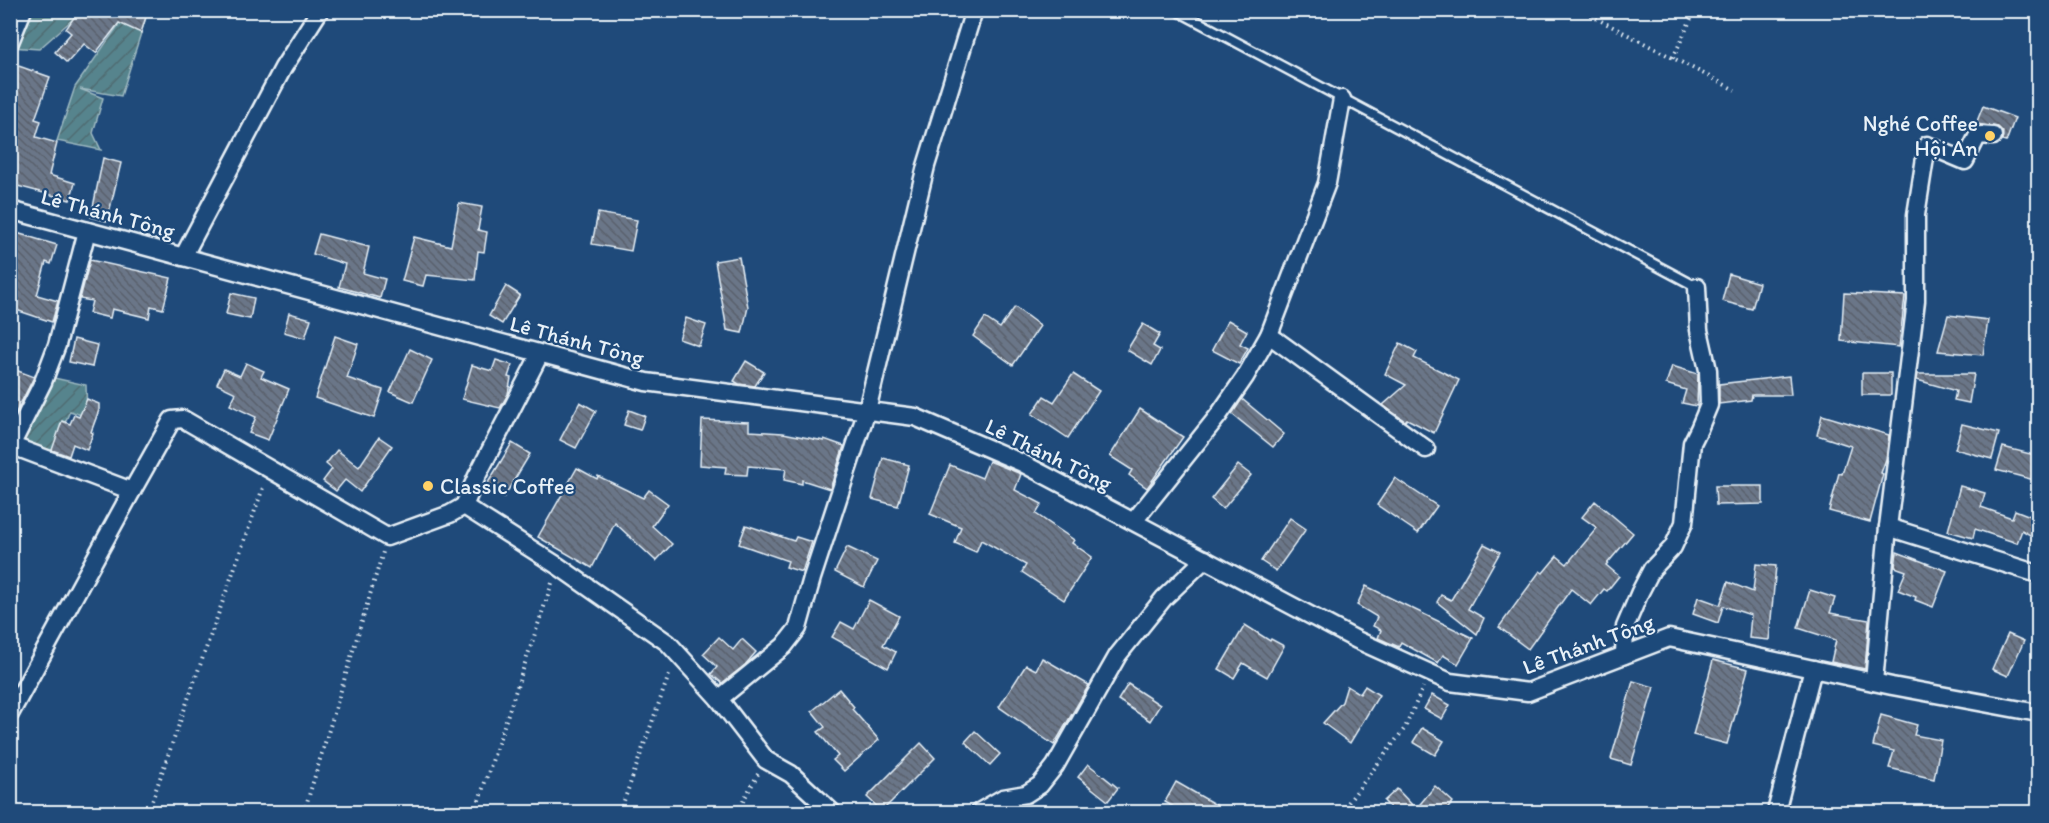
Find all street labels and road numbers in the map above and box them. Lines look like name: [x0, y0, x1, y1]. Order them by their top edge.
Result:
street label: Lê Thánh Tông: [38, 183, 179, 245]
street label: Lê Thánh Tông: [507, 310, 648, 372]
street label: Lê Thánh Tông: [981, 412, 1117, 497]
street label: Lê Thánh Tông: [1519, 608, 1658, 681]

